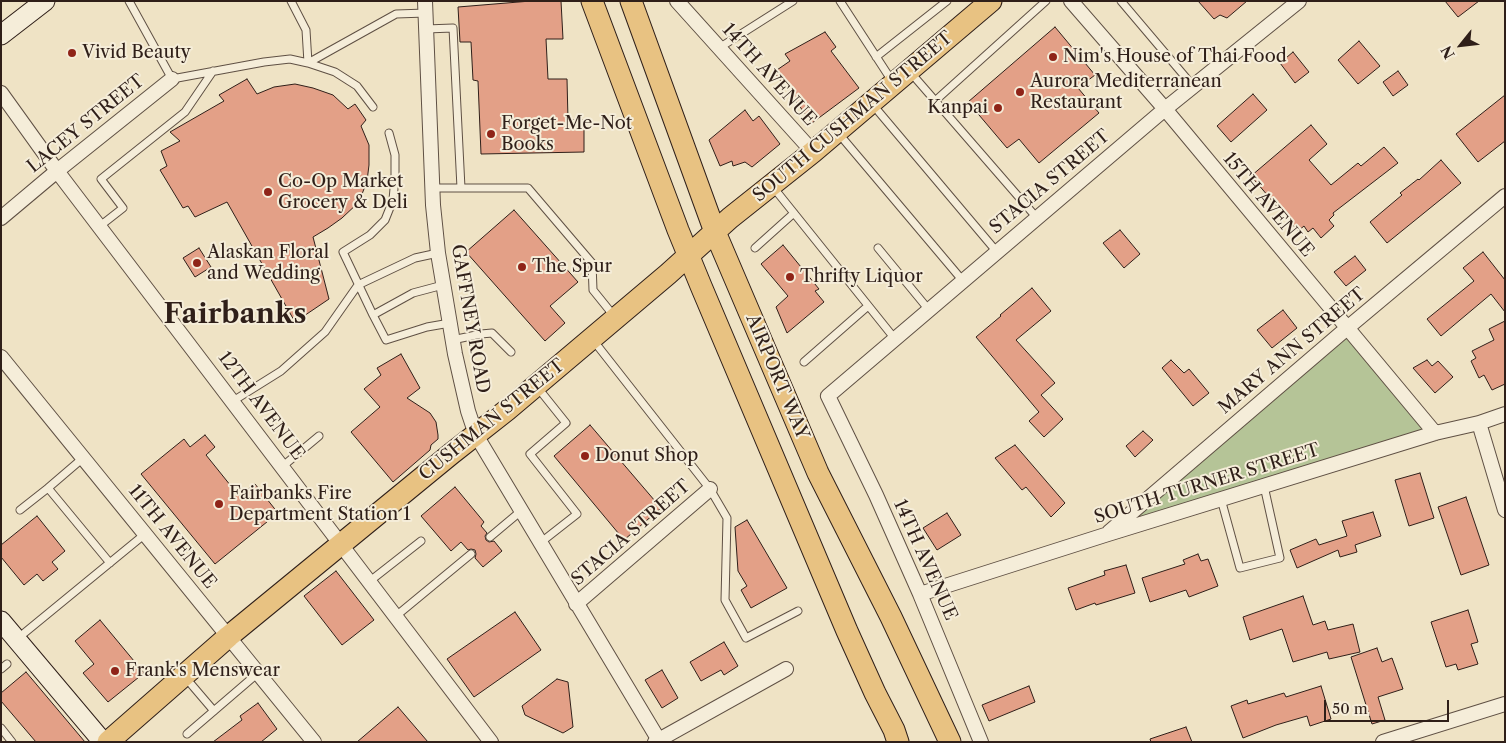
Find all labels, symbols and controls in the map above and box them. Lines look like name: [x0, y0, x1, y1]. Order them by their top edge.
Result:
street label: 14TH AVENUE: [717, 19, 821, 131]
north arrow: [1436, 20, 1486, 70]
street label: SOUTH CUSHMAN STREET: [749, 27, 957, 207]
place label: Vivid Beauty: [82, 42, 191, 64]
text: N: [1437, 43, 1459, 62]
place label: Nim's House of Thai Food: [1063, 46, 1287, 68]
marker: Vivid Beauty: [66, 47, 78, 59]
marker: Nim's House of Thai Food: [1047, 51, 1059, 63]
street label: LACEY STREET: [23, 70, 149, 178]
place label: Aurora Mediterranean Restaurant: [1030, 71, 1222, 114]
marker: Aurora Mediterranean Restaurant: [1014, 86, 1026, 98]
place label: Kanpai: [927, 97, 988, 119]
marker: Kanpai: [992, 102, 1004, 114]
place label: Forget-Me-Not Books: [501, 113, 632, 156]
street label: STACIA STREET: [986, 125, 1114, 239]
marker: Forget-Me-Not Books: [485, 128, 497, 140]
street label: 15TH AVENUE: [1218, 148, 1318, 262]
place label: Co-Op Market Grocery & Deli: [278, 171, 408, 213]
marker: Co-Op Market Grocery & Deli: [262, 186, 274, 198]
place label: Alaskan Floral and Wedding: [207, 242, 329, 284]
street label: GAFFNEY ROAD: [446, 243, 494, 395]
place label: The Spur: [532, 256, 612, 278]
marker: Alaskan Floral and Wedding: [191, 257, 203, 269]
marker: The Spur: [516, 261, 528, 273]
place label: Thrifty Liquor: [800, 266, 923, 288]
marker: Thrifty Liquor: [784, 271, 796, 283]
street label: MARY ANN STREET: [1214, 283, 1370, 419]
district label: Fairbanks: [164, 298, 306, 332]
street label: AIRPORT WAY: [741, 311, 813, 443]
street label: 12TH AVENUE: [213, 348, 309, 464]
street label: CUSHMAN STREET: [415, 355, 569, 485]
street label: SOUTH TURNER STREET: [1092, 439, 1322, 529]
place label: Donut Shop: [595, 445, 698, 467]
marker: Donut Shop: [579, 450, 591, 462]
street label: STACIA STREET: [567, 476, 695, 590]
street label: 11TH AVENUE: [124, 481, 220, 593]
place label: Fairbanks Fire Department Station 1: [229, 483, 411, 526]
street label: 14TH AVENUE: [889, 496, 961, 624]
marker: Fairbanks Fire Department Station 1: [213, 498, 225, 510]
place label: Frank's Menswear: [125, 660, 280, 682]
marker: Frank's Menswear: [109, 665, 121, 677]
scale bar: [1326, 690, 1451, 722]
text: 50 m: [1332, 699, 1368, 718]

